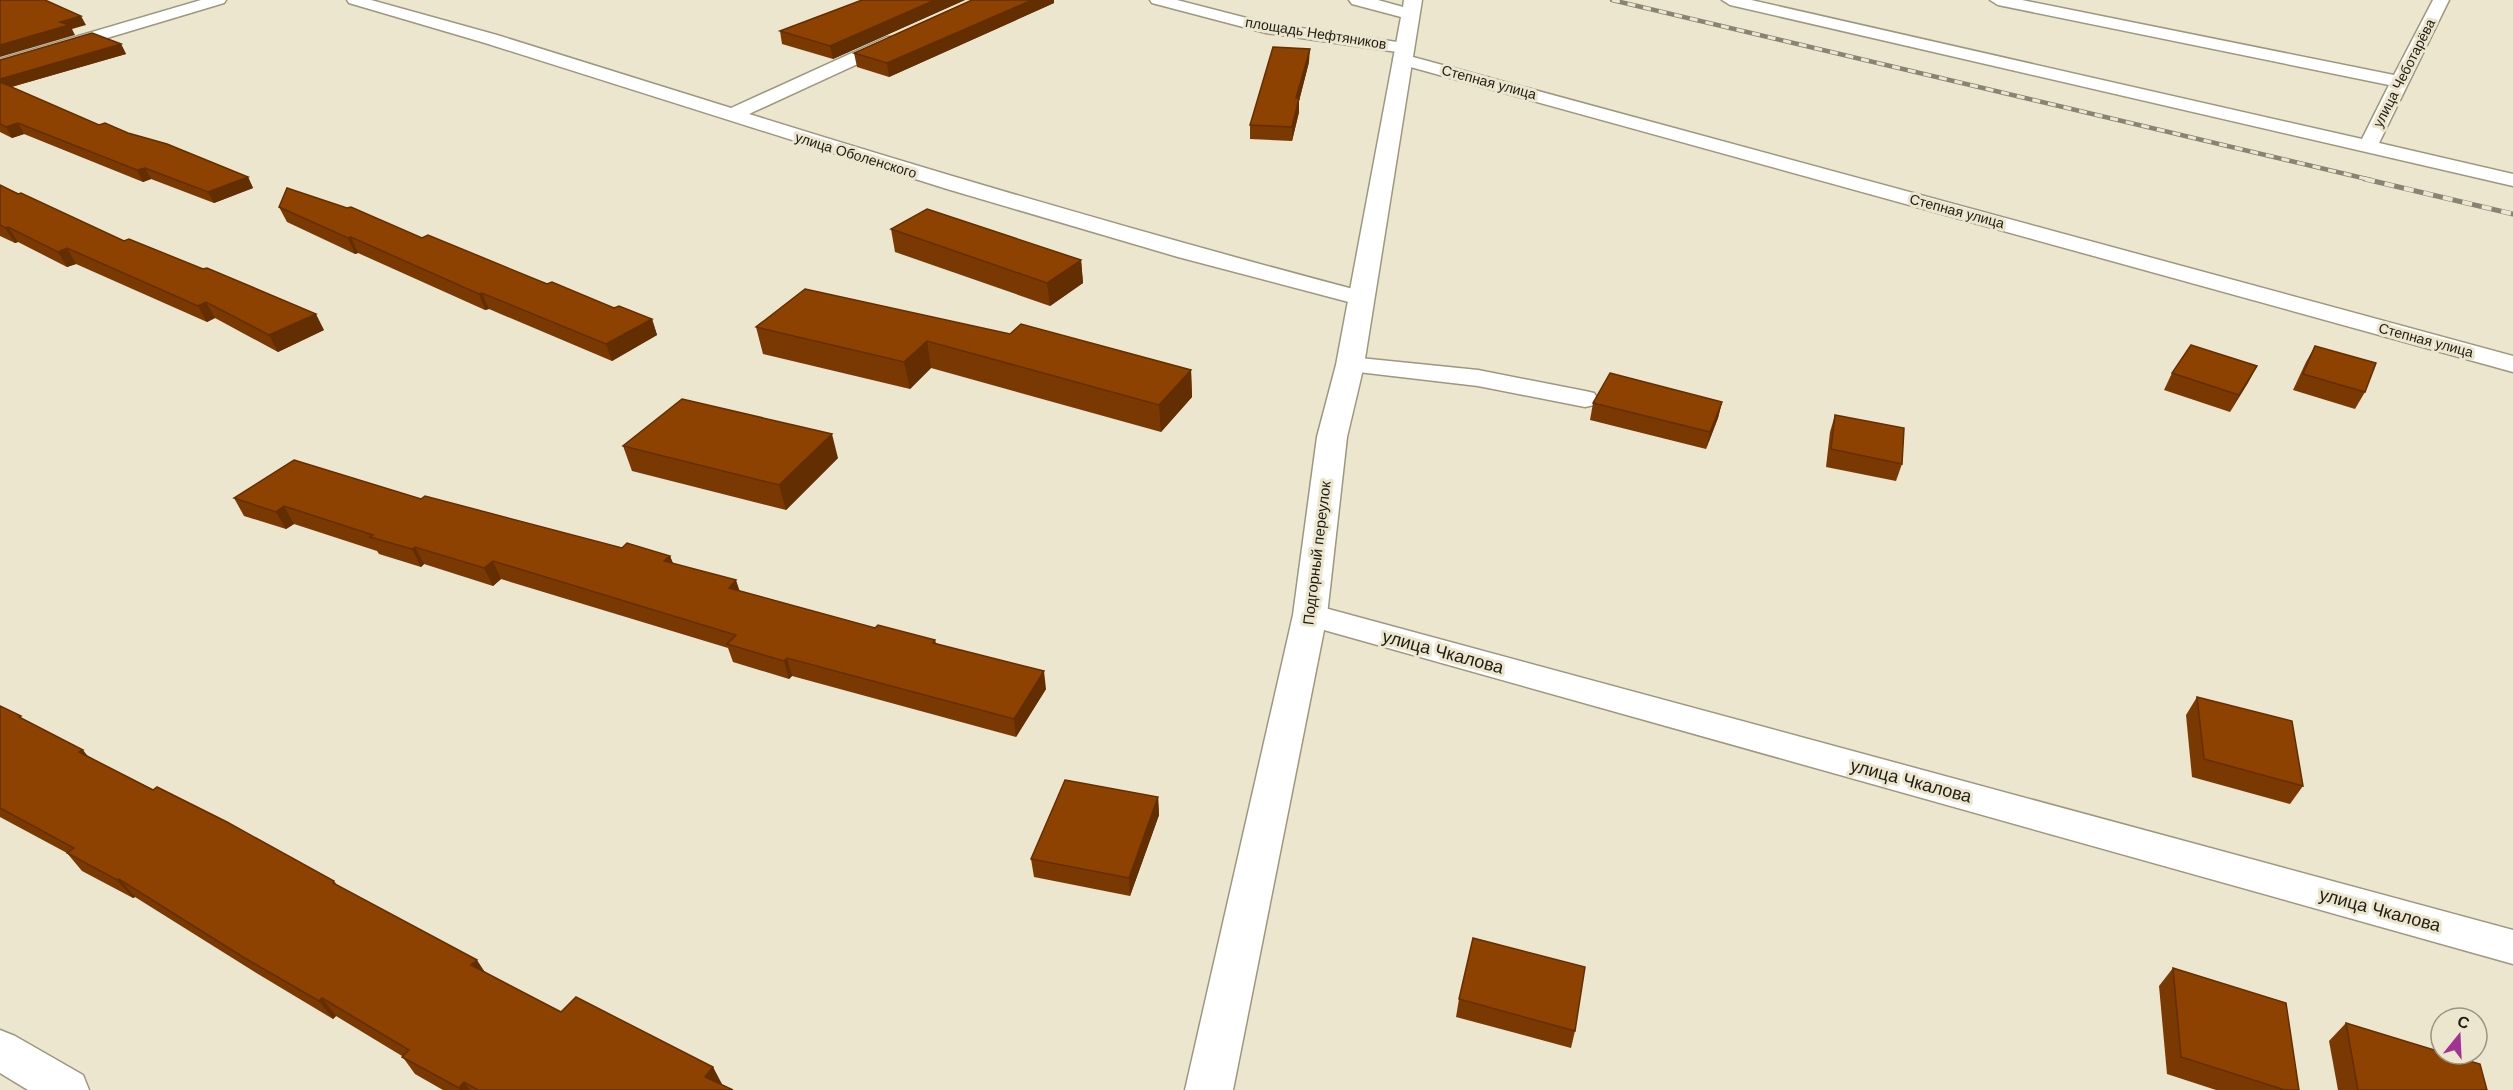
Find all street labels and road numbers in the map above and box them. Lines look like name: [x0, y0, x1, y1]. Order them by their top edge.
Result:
street label: площадь Нефтяников: [1244, 14, 1388, 52]
street label: улица Чеботарёва: [2370, 16, 2438, 130]
street label: Степная улица: [1440, 62, 1538, 102]
street label: улица Оболенского: [793, 129, 919, 181]
street label: Степная улица: [1908, 191, 2006, 231]
street label: Степная улица: [2377, 320, 2475, 360]
street label: Подгорный переулок: [1299, 480, 1334, 626]
street label: улица Чкалова: [1380, 626, 1507, 678]
street label: улица Чкалова: [1848, 755, 1975, 807]
street label: улица Чкалова: [2317, 884, 2444, 936]

